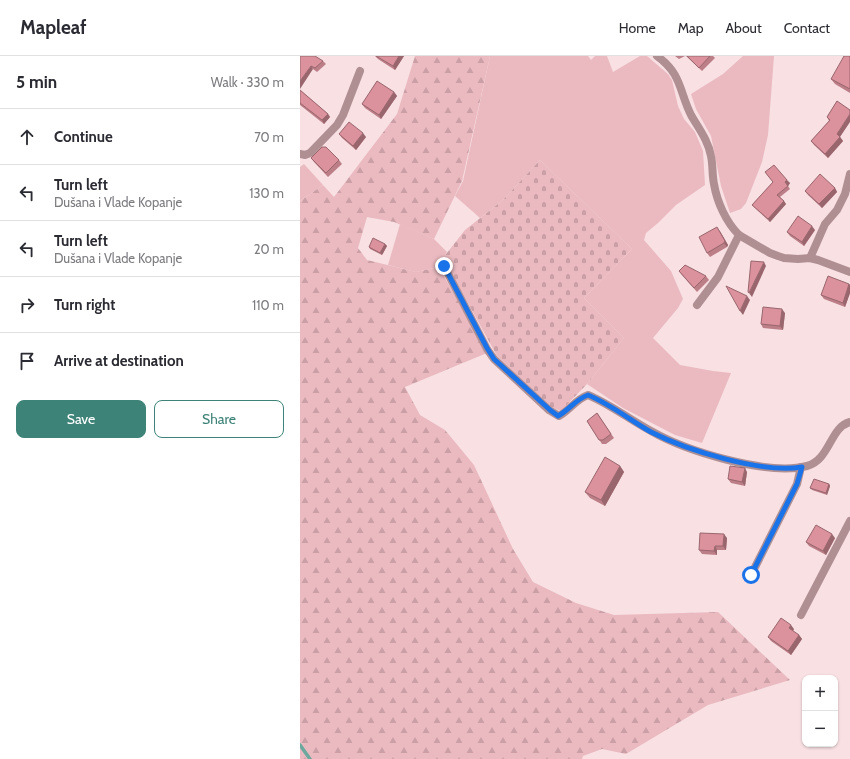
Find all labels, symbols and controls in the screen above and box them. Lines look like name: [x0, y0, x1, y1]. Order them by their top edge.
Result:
text: Mapleaf: [20, 16, 87, 39]
text: Home: [619, 19, 656, 37]
text: Map: [678, 19, 703, 37]
text: About: [725, 19, 762, 37]
text: Contact: [784, 19, 830, 37]
text: 5 min: [16, 72, 57, 92]
text: Walk · 330 m: [211, 74, 284, 90]
icon: ahead: [16, 126, 38, 148]
text: Continue: [54, 128, 113, 146]
text: 70 m: [254, 129, 284, 145]
text: Turn left: [54, 176, 108, 194]
icon: left: [16, 182, 38, 204]
text: 130 m: [249, 185, 284, 201]
text: Dušana i Vlade Kopanje: [54, 194, 182, 210]
text: Turn left: [54, 232, 108, 250]
icon: left: [16, 238, 38, 260]
text: 20 m: [254, 241, 284, 257]
text: Dušana i Vlade Kopanje: [54, 250, 182, 266]
route end: [435, 257, 453, 275]
icon: right: [16, 294, 38, 316]
text: Turn right: [54, 296, 115, 314]
text: 110 m: [252, 297, 284, 313]
icon: arrive: [16, 350, 38, 372]
text: Arrive at destination: [54, 352, 184, 370]
button: Save: [16, 400, 146, 438]
button: Share: [154, 400, 284, 438]
route start: [742, 566, 760, 584]
map controls: [802, 675, 838, 747]
button: +: [802, 675, 838, 711]
button: −: [802, 711, 838, 747]

